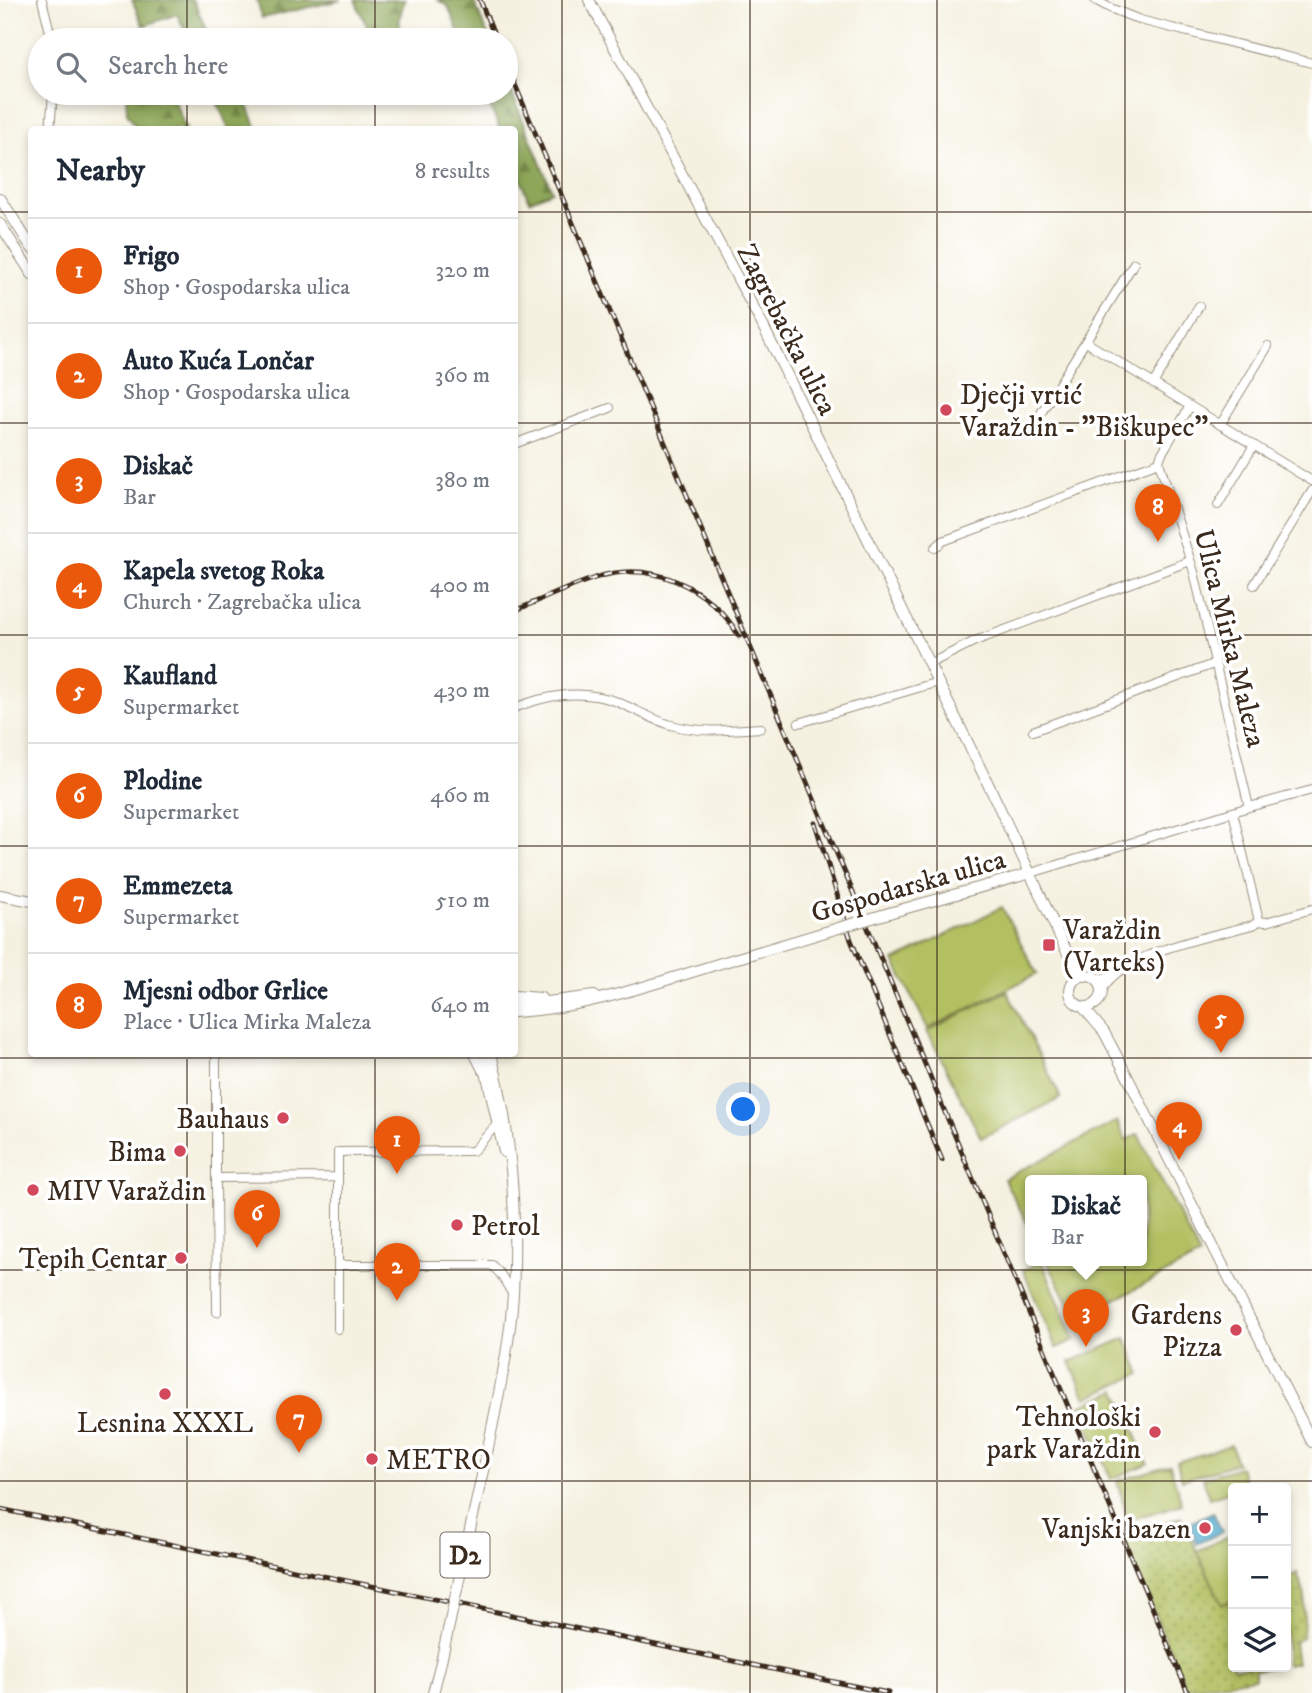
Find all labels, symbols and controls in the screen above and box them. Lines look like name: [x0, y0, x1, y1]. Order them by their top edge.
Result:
search box: [28, 28, 518, 105]
icon: search: [52, 48, 90, 86]
text: Search here: [108, 50, 228, 83]
text: Nearby: [56, 153, 145, 190]
text: 8 results: [415, 157, 490, 186]
street label: Zagrebačka ulica: [729, 238, 845, 421]
text: Frigo: [123, 240, 179, 273]
text: 1: [75, 256, 83, 285]
text: 320 m: [436, 256, 490, 285]
text: Shop · Gospodarska ulica: [123, 273, 350, 302]
text: Auto Kuća Lončar: [123, 345, 314, 378]
text: 2: [73, 361, 85, 390]
text: 360 m: [435, 361, 490, 390]
text: Shop · Gospodarska ulica: [123, 378, 350, 407]
place label: Dječji vrtić Varaždin - "Biškupec": [959, 378, 1208, 445]
marker: Dječji vrtić Varaždin - "Biškupec": [938, 402, 954, 418]
text: Diskač: [123, 450, 193, 483]
text: 3: [75, 466, 83, 495]
text: 380 m: [435, 466, 490, 495]
text: Bar: [123, 483, 156, 512]
pin: 8: [1135, 484, 1181, 542]
street label: Ulica Mirka Maleza: [1186, 526, 1274, 751]
text: Kapela svetog Roka: [123, 555, 324, 588]
text: 4: [72, 571, 86, 600]
text: 400 m: [430, 571, 490, 600]
text: Church · Zagrebačka ulica: [123, 588, 361, 617]
text: Kaufland: [123, 660, 217, 693]
text: 5: [73, 676, 85, 705]
text: 430 m: [434, 676, 490, 705]
text: Supermarket: [123, 693, 239, 722]
text: Plodine: [123, 765, 202, 798]
text: 6: [73, 781, 85, 810]
text: 460 m: [430, 781, 490, 810]
text: Supermarket: [123, 798, 239, 827]
street label: Gospodarska ulica: [807, 842, 1010, 931]
text: Emmezeta: [123, 870, 233, 903]
text: 7: [73, 886, 85, 915]
text: 510 m: [436, 886, 490, 915]
text: Supermarket: [123, 903, 239, 932]
place label: Varaždin (Varteks): [1062, 913, 1165, 980]
marker: Varaždin (Varteks): [1041, 937, 1057, 953]
text: Mjesni odbor Grlice: [123, 975, 328, 1008]
text: 8: [73, 991, 85, 1020]
text: 640 m: [430, 991, 490, 1020]
pin: 5: [1198, 995, 1244, 1053]
text: Place · Ulica Mirka Maleza: [123, 1008, 371, 1037]
your location: [726, 1092, 760, 1126]
place label: Bauhaus: [176, 1102, 269, 1137]
pin: 4: [1156, 1102, 1202, 1160]
marker: Bauhaus: [275, 1110, 291, 1126]
pin: 1: [374, 1116, 420, 1174]
place label: Bima: [108, 1135, 166, 1170]
marker: Bima: [172, 1143, 188, 1159]
place label: MIV Varaždin: [47, 1174, 206, 1209]
popup: [1025, 1175, 1147, 1266]
marker: MIV Varaždin: [25, 1182, 41, 1198]
pin: 6: [234, 1190, 280, 1248]
text: Diskač: [1051, 1190, 1121, 1223]
place label: Petrol: [471, 1209, 540, 1244]
marker: Petrol: [449, 1217, 465, 1233]
text: Bar: [1051, 1223, 1084, 1252]
place label: Tepih Centar: [19, 1242, 168, 1277]
pin: 2: [374, 1243, 420, 1301]
marker: Tepih Centar: [173, 1250, 189, 1266]
pin: 3: [1063, 1289, 1109, 1347]
place label: Gardens Pizza: [1131, 1298, 1222, 1365]
marker: Gardens Pizza: [1228, 1322, 1244, 1338]
marker: Lesnina XXXL: [157, 1386, 173, 1402]
pin: 7: [276, 1395, 322, 1453]
place label: Tehnološki park Varaždin: [986, 1400, 1141, 1467]
place label: Lesnina XXXL: [77, 1406, 253, 1441]
marker: Tehnološki park Varaždin: [1147, 1424, 1163, 1440]
place label: METRO: [386, 1443, 491, 1478]
marker: METRO: [364, 1451, 380, 1467]
map controls: [1228, 1483, 1291, 1672]
button: +: [1228, 1483, 1291, 1546]
place label: Vanjski bazen: [1041, 1512, 1191, 1547]
marker: Vanjski bazen: [1197, 1520, 1213, 1536]
road number: D2: [440, 1532, 490, 1578]
button: −: [1228, 1546, 1291, 1609]
button: layers: [1228, 1609, 1291, 1672]

